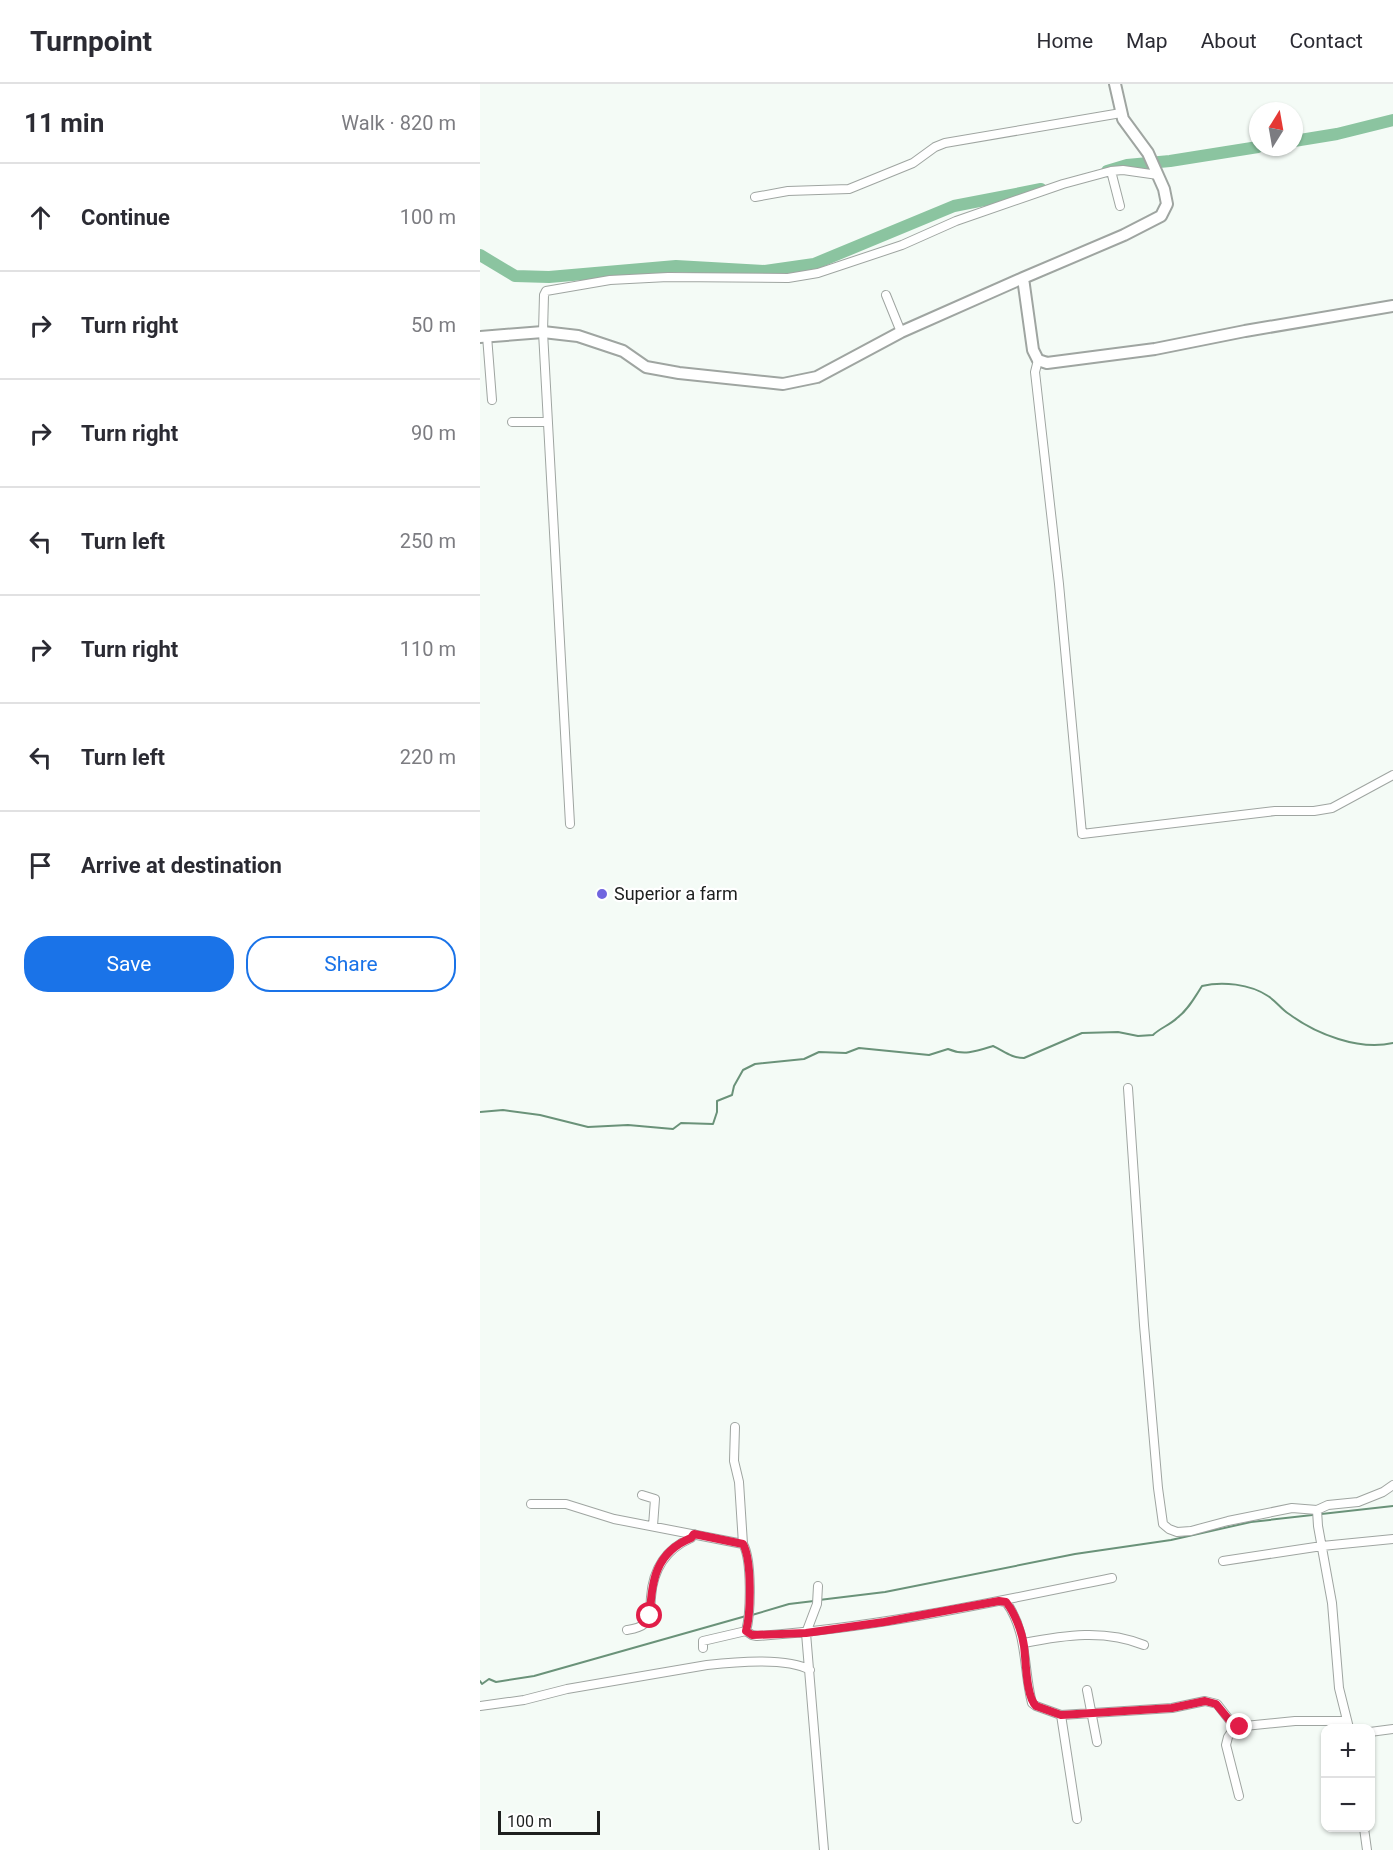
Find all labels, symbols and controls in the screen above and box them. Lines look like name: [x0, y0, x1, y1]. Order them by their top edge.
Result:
text: Turnpoint: [30, 25, 152, 58]
text: Home: [1037, 29, 1093, 53]
text: Map: [1126, 29, 1168, 53]
text: About: [1201, 29, 1257, 53]
text: Contact: [1290, 29, 1363, 53]
north arrow: [1249, 102, 1303, 156]
text: 11 min: [24, 108, 104, 138]
text: Walk · 820 m: [341, 111, 456, 135]
icon: ahead: [24, 201, 57, 234]
text: Continue: [81, 205, 170, 230]
text: 100 m: [400, 205, 456, 229]
icon: right: [24, 309, 57, 342]
text: Turn right: [81, 313, 178, 338]
text: 50 m: [411, 313, 456, 337]
icon: right: [24, 417, 57, 450]
text: Turn right: [81, 421, 178, 446]
text: 90 m: [411, 421, 456, 445]
icon: left: [24, 525, 57, 558]
text: Turn left: [81, 529, 165, 554]
text: 250 m: [400, 529, 456, 553]
icon: right: [24, 633, 57, 666]
text: Turn right: [81, 637, 178, 662]
text: 110 m: [400, 637, 456, 661]
icon: left: [24, 741, 57, 774]
text: Turn left: [81, 745, 165, 770]
text: 220 m: [400, 745, 456, 769]
icon: arrive: [24, 849, 57, 882]
text: Arrive at destination: [81, 853, 282, 878]
place label: Superior a farm: [614, 883, 738, 904]
marker: Superior a farm: [595, 887, 609, 901]
button: Save: [24, 936, 234, 992]
button: Share: [246, 936, 456, 992]
route start: [636, 1602, 662, 1628]
route end: [1226, 1713, 1252, 1739]
map controls: [1321, 1724, 1375, 1832]
button: +: [1321, 1724, 1375, 1778]
button: −: [1321, 1778, 1375, 1832]
scale bar: [498, 1808, 600, 1836]
text: 100 m: [507, 1812, 552, 1831]

